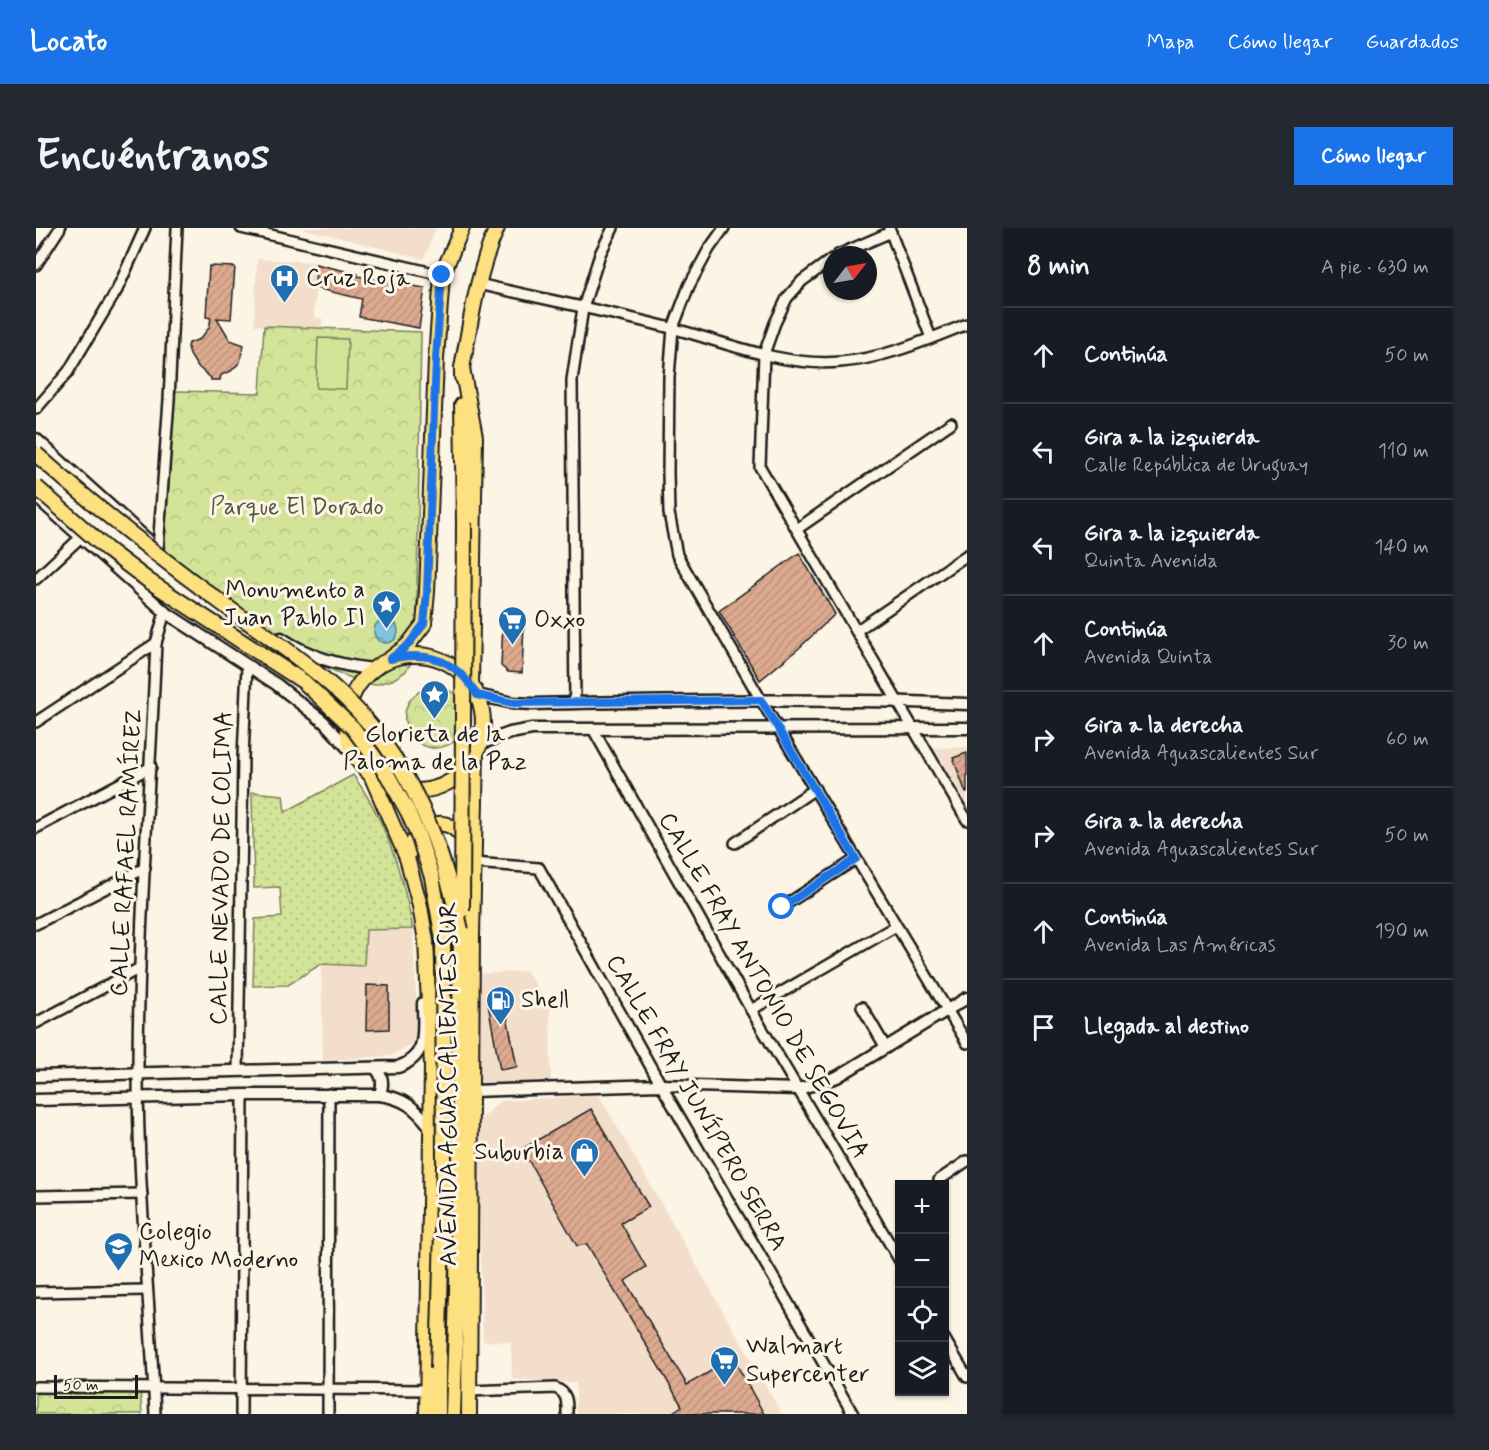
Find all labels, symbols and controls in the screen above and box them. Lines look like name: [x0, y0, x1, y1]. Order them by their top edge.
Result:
text: Locato: [30, 24, 107, 61]
text: Mapa: [1147, 28, 1195, 56]
text: Cómo llegar: [1228, 28, 1333, 56]
text: Guardados: [1366, 28, 1459, 56]
button: Cómo llegar: [1294, 127, 1453, 185]
text: Encuéntranos: [36, 129, 269, 184]
north arrow: [823, 246, 877, 300]
text: 8 min: [1027, 250, 1090, 284]
text: A pie · 630 m: [1321, 254, 1429, 281]
route end: [428, 261, 454, 287]
hospital icon: Cruz Roja: [269, 262, 301, 304]
place label: Cruz Roja: [306, 263, 411, 294]
icon: ahead: [1027, 339, 1060, 372]
text: Continúa: [1084, 341, 1168, 369]
text: 50 m: [1384, 342, 1429, 369]
text: Gira a la izquierda: [1084, 424, 1259, 452]
icon: left: [1027, 435, 1060, 468]
text: 110 m: [1378, 438, 1429, 465]
text: Calle República de Uruguay: [1084, 452, 1308, 479]
park label: Parque El Dorado: [210, 492, 384, 523]
text: Gira a la izquierda: [1084, 520, 1259, 548]
icon: left: [1027, 531, 1060, 564]
text: 140 m: [1375, 534, 1429, 561]
text: Quinta Avenida: [1084, 548, 1218, 575]
place label: Monumento a Juan Pablo II: [223, 575, 365, 634]
place icon: Monumento a Juan Pablo II: [370, 588, 402, 630]
supermarket icon: Oxxo: [497, 604, 529, 646]
place label: Oxxo: [534, 605, 585, 636]
text: Continúa: [1084, 616, 1168, 644]
icon: ahead: [1027, 627, 1060, 660]
text: 30 m: [1387, 630, 1429, 657]
text: Avenida Quinta: [1084, 644, 1212, 671]
place icon: Glorieta de la Paloma de la Paz: [419, 678, 451, 720]
street label: CALLE RAFAEL RAMÍREZ: [103, 709, 150, 997]
street label: CALLE NEVADO DE COLIMA: [204, 711, 240, 1025]
text: Gira a la derecha: [1084, 712, 1244, 740]
place label: Glorieta de la Paloma de la Paz: [343, 719, 527, 778]
icon: right: [1027, 723, 1060, 756]
text: 60 m: [1386, 726, 1429, 753]
text: Avenida Aguascalientes Sur: [1084, 740, 1318, 767]
street label: CALLE FRAY ANTONIO DE SEGOVIA: [651, 807, 875, 1165]
text: Gira a la derecha: [1084, 808, 1244, 836]
icon: right: [1027, 819, 1060, 852]
text: 50 m: [1384, 822, 1429, 849]
text: Avenida Aguascalientes Sur: [1084, 836, 1318, 863]
route start: [768, 893, 794, 919]
street label: AVENIDA AGUASCALIENTES SUR: [434, 901, 465, 1266]
text: Continúa: [1084, 904, 1168, 932]
icon: ahead: [1027, 915, 1060, 948]
text: 190 m: [1375, 918, 1429, 945]
text: Avenida Las Américas: [1084, 932, 1276, 959]
street label: CALLE FRAY JUNÍPERO SERRA: [598, 949, 795, 1257]
fuel station icon: Shell: [484, 984, 516, 1026]
place label: Shell: [521, 985, 569, 1016]
icon: arrive: [1027, 1011, 1060, 1044]
text: Llegada al destino: [1084, 1013, 1249, 1041]
shop icon: Suburbia: [569, 1136, 601, 1178]
place label: Suburbia: [474, 1137, 564, 1168]
map controls: [895, 1180, 949, 1396]
button: +: [895, 1180, 949, 1234]
place label: Colegio Mexico Moderno: [139, 1217, 298, 1276]
school or university icon: Colegio Mexico Moderno: [102, 1230, 134, 1272]
button: −: [895, 1234, 949, 1288]
button: locate: [895, 1288, 949, 1342]
place label: Walmart Supercenter: [746, 1331, 870, 1390]
button: layers: [895, 1342, 949, 1396]
supermarket icon: Walmart Supercenter: [709, 1344, 741, 1386]
scale bar: [54, 1372, 138, 1400]
text: 50 m: [63, 1375, 99, 1396]

